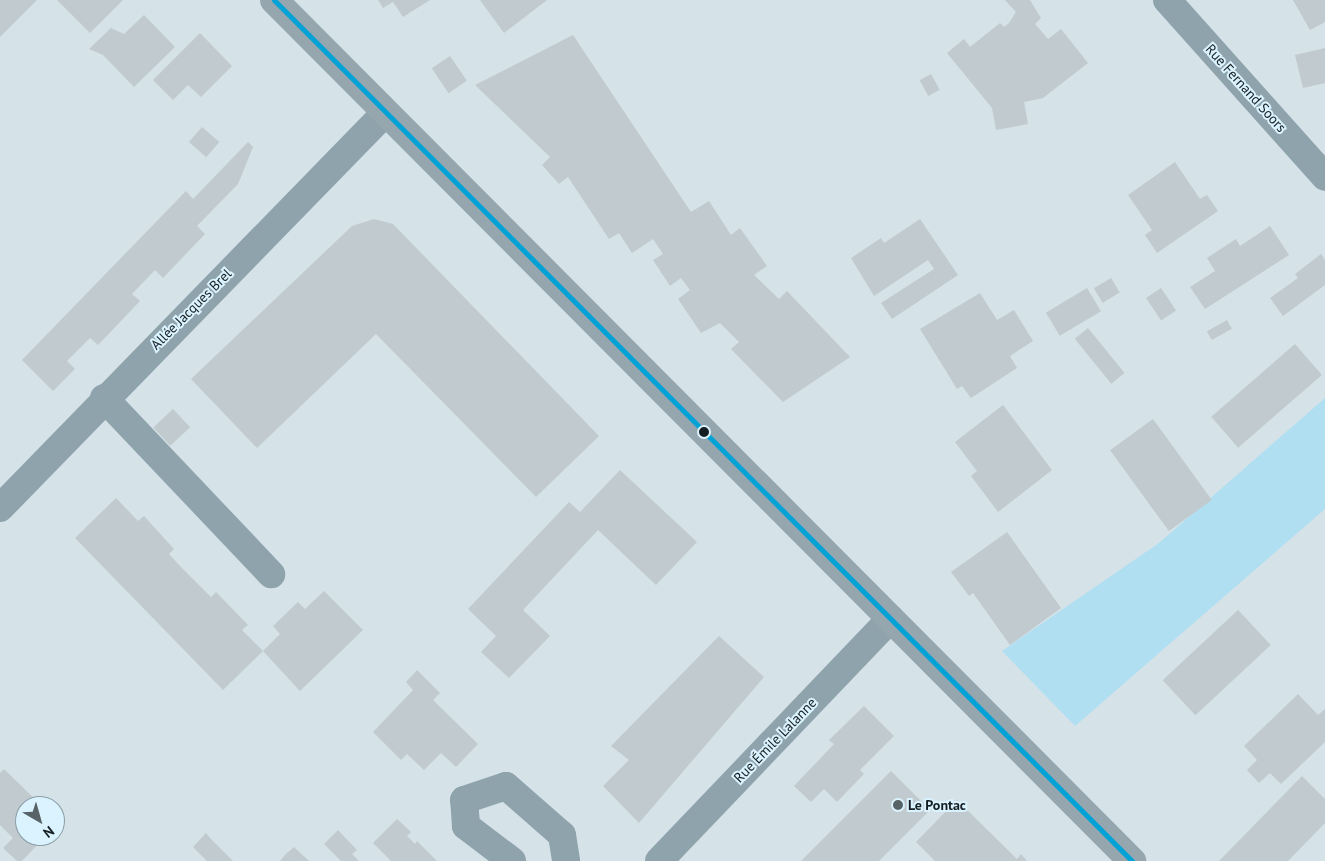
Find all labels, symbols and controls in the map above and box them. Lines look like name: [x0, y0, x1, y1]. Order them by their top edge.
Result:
street label: Rue Fernand Soors: [1202, 41, 1290, 135]
street label: Allée Jacques Brel: [147, 265, 235, 353]
unlabelled marker: [699, 427, 709, 437]
street label: Rue Émile Lalanne: [730, 694, 820, 786]
north arrow: [15, 796, 65, 846]
place label: Le Pontac: [908, 797, 966, 813]
marker: Le Pontac: [892, 799, 904, 811]
text: N: [39, 822, 58, 842]

